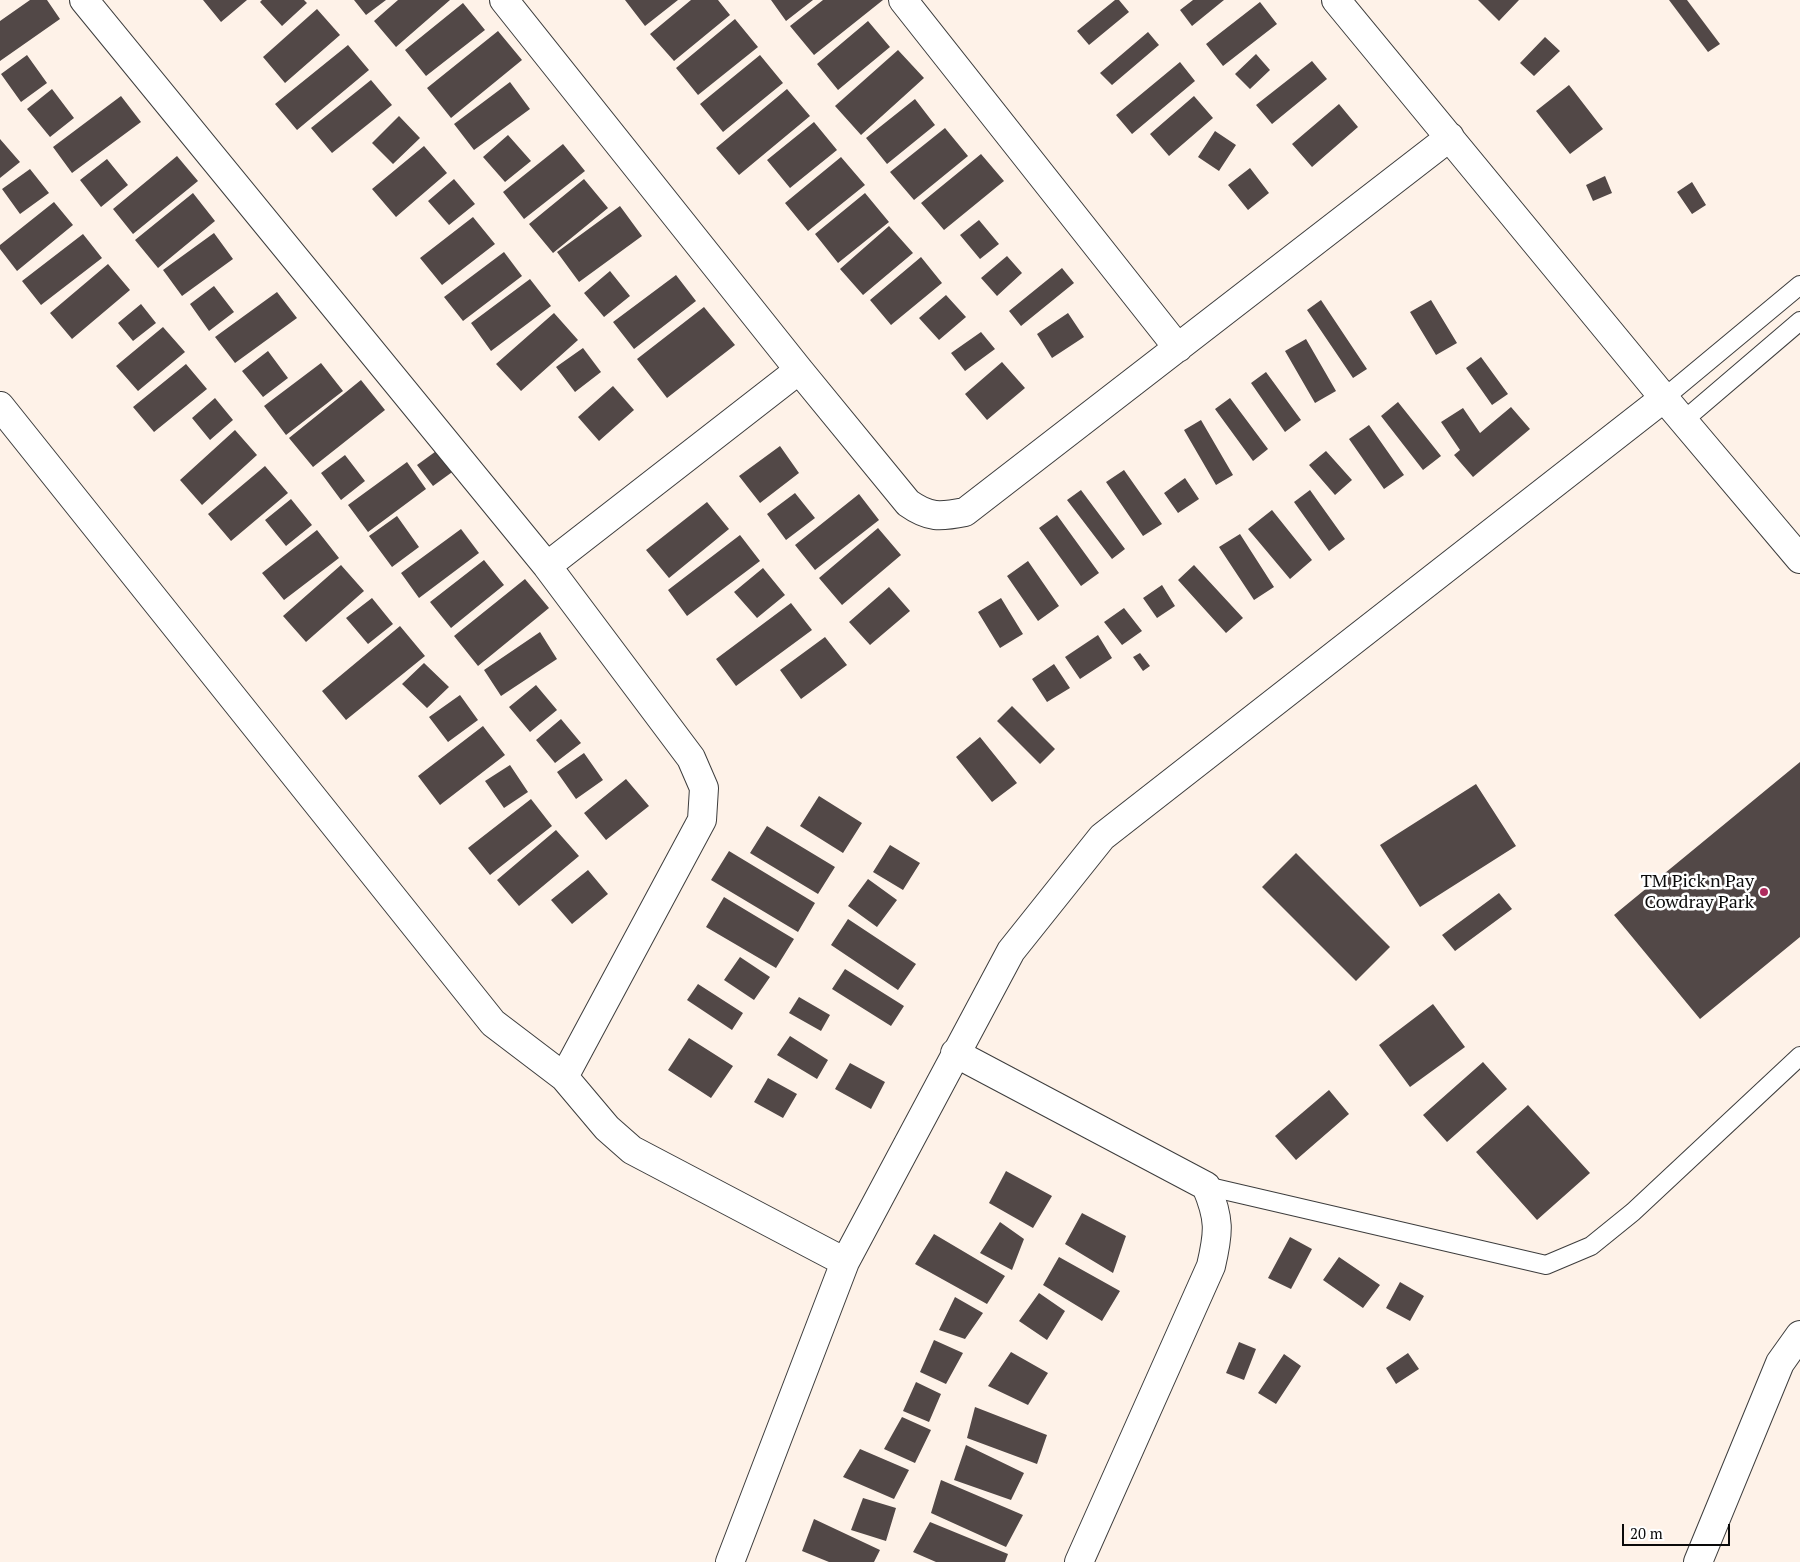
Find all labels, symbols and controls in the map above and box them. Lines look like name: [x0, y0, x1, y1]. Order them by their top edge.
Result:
place label: TM Pick n Pay Cowdray Park: [1641, 871, 1754, 914]
marker: TM Pick n Pay Cowdray Park: [1758, 886, 1770, 898]
scale bar: [1625, 1514, 1732, 1546]
text: 20 m: [1630, 1523, 1663, 1543]

